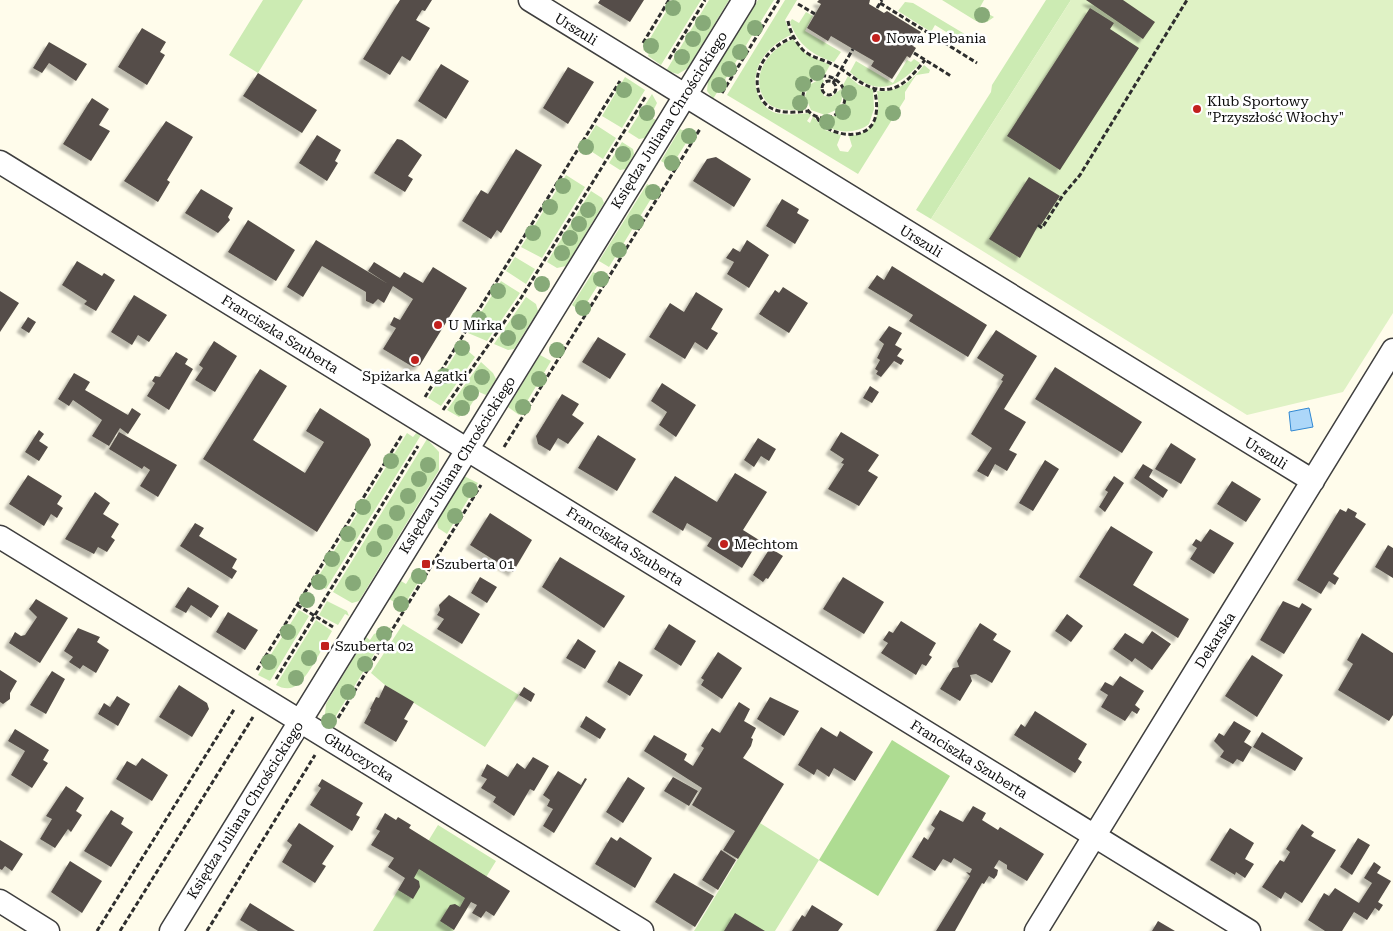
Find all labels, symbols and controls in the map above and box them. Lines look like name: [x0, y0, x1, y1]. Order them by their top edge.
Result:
street label: Urszuli: [552, 10, 601, 49]
street label: Księdza Juliana Chrościckiego: [608, 28, 730, 212]
place label: Nowa Plebania: [886, 30, 987, 46]
marker: Nowa Plebania: [870, 32, 882, 44]
place label: Klub Sportowy "Przyszłość Włochy": [1207, 93, 1344, 125]
marker: Klub Sportowy "Przyszłość Włochy": [1191, 103, 1203, 115]
street label: Urszuli: [897, 222, 946, 261]
street label: Franciszka Szuberta: [219, 291, 342, 377]
place label: U Mirka: [448, 317, 503, 333]
marker: U Mirka: [432, 319, 444, 331]
marker: Spiżarka Agatki: [409, 354, 421, 366]
place label: Spiżarka Agatki: [362, 368, 468, 384]
street label: Księdza Juliana Chrościckiego: [396, 373, 518, 557]
street label: Urszuli: [1242, 434, 1291, 473]
street label: Franciszka Szuberta: [564, 503, 687, 589]
place label: Mechtom: [734, 536, 799, 552]
marker: Mechtom: [718, 538, 730, 550]
place label: Szuberta 01: [436, 556, 515, 572]
marker: Szuberta 01: [420, 558, 432, 570]
street label: Dekarska: [1192, 609, 1239, 671]
place label: Szuberta 02: [335, 638, 414, 654]
marker: Szuberta 02: [319, 640, 331, 652]
street label: Franciszka Szuberta: [908, 716, 1031, 802]
street label: Księdza Juliana Chrościckiego: [184, 718, 306, 902]
street label: Głubczycka: [321, 729, 397, 785]

